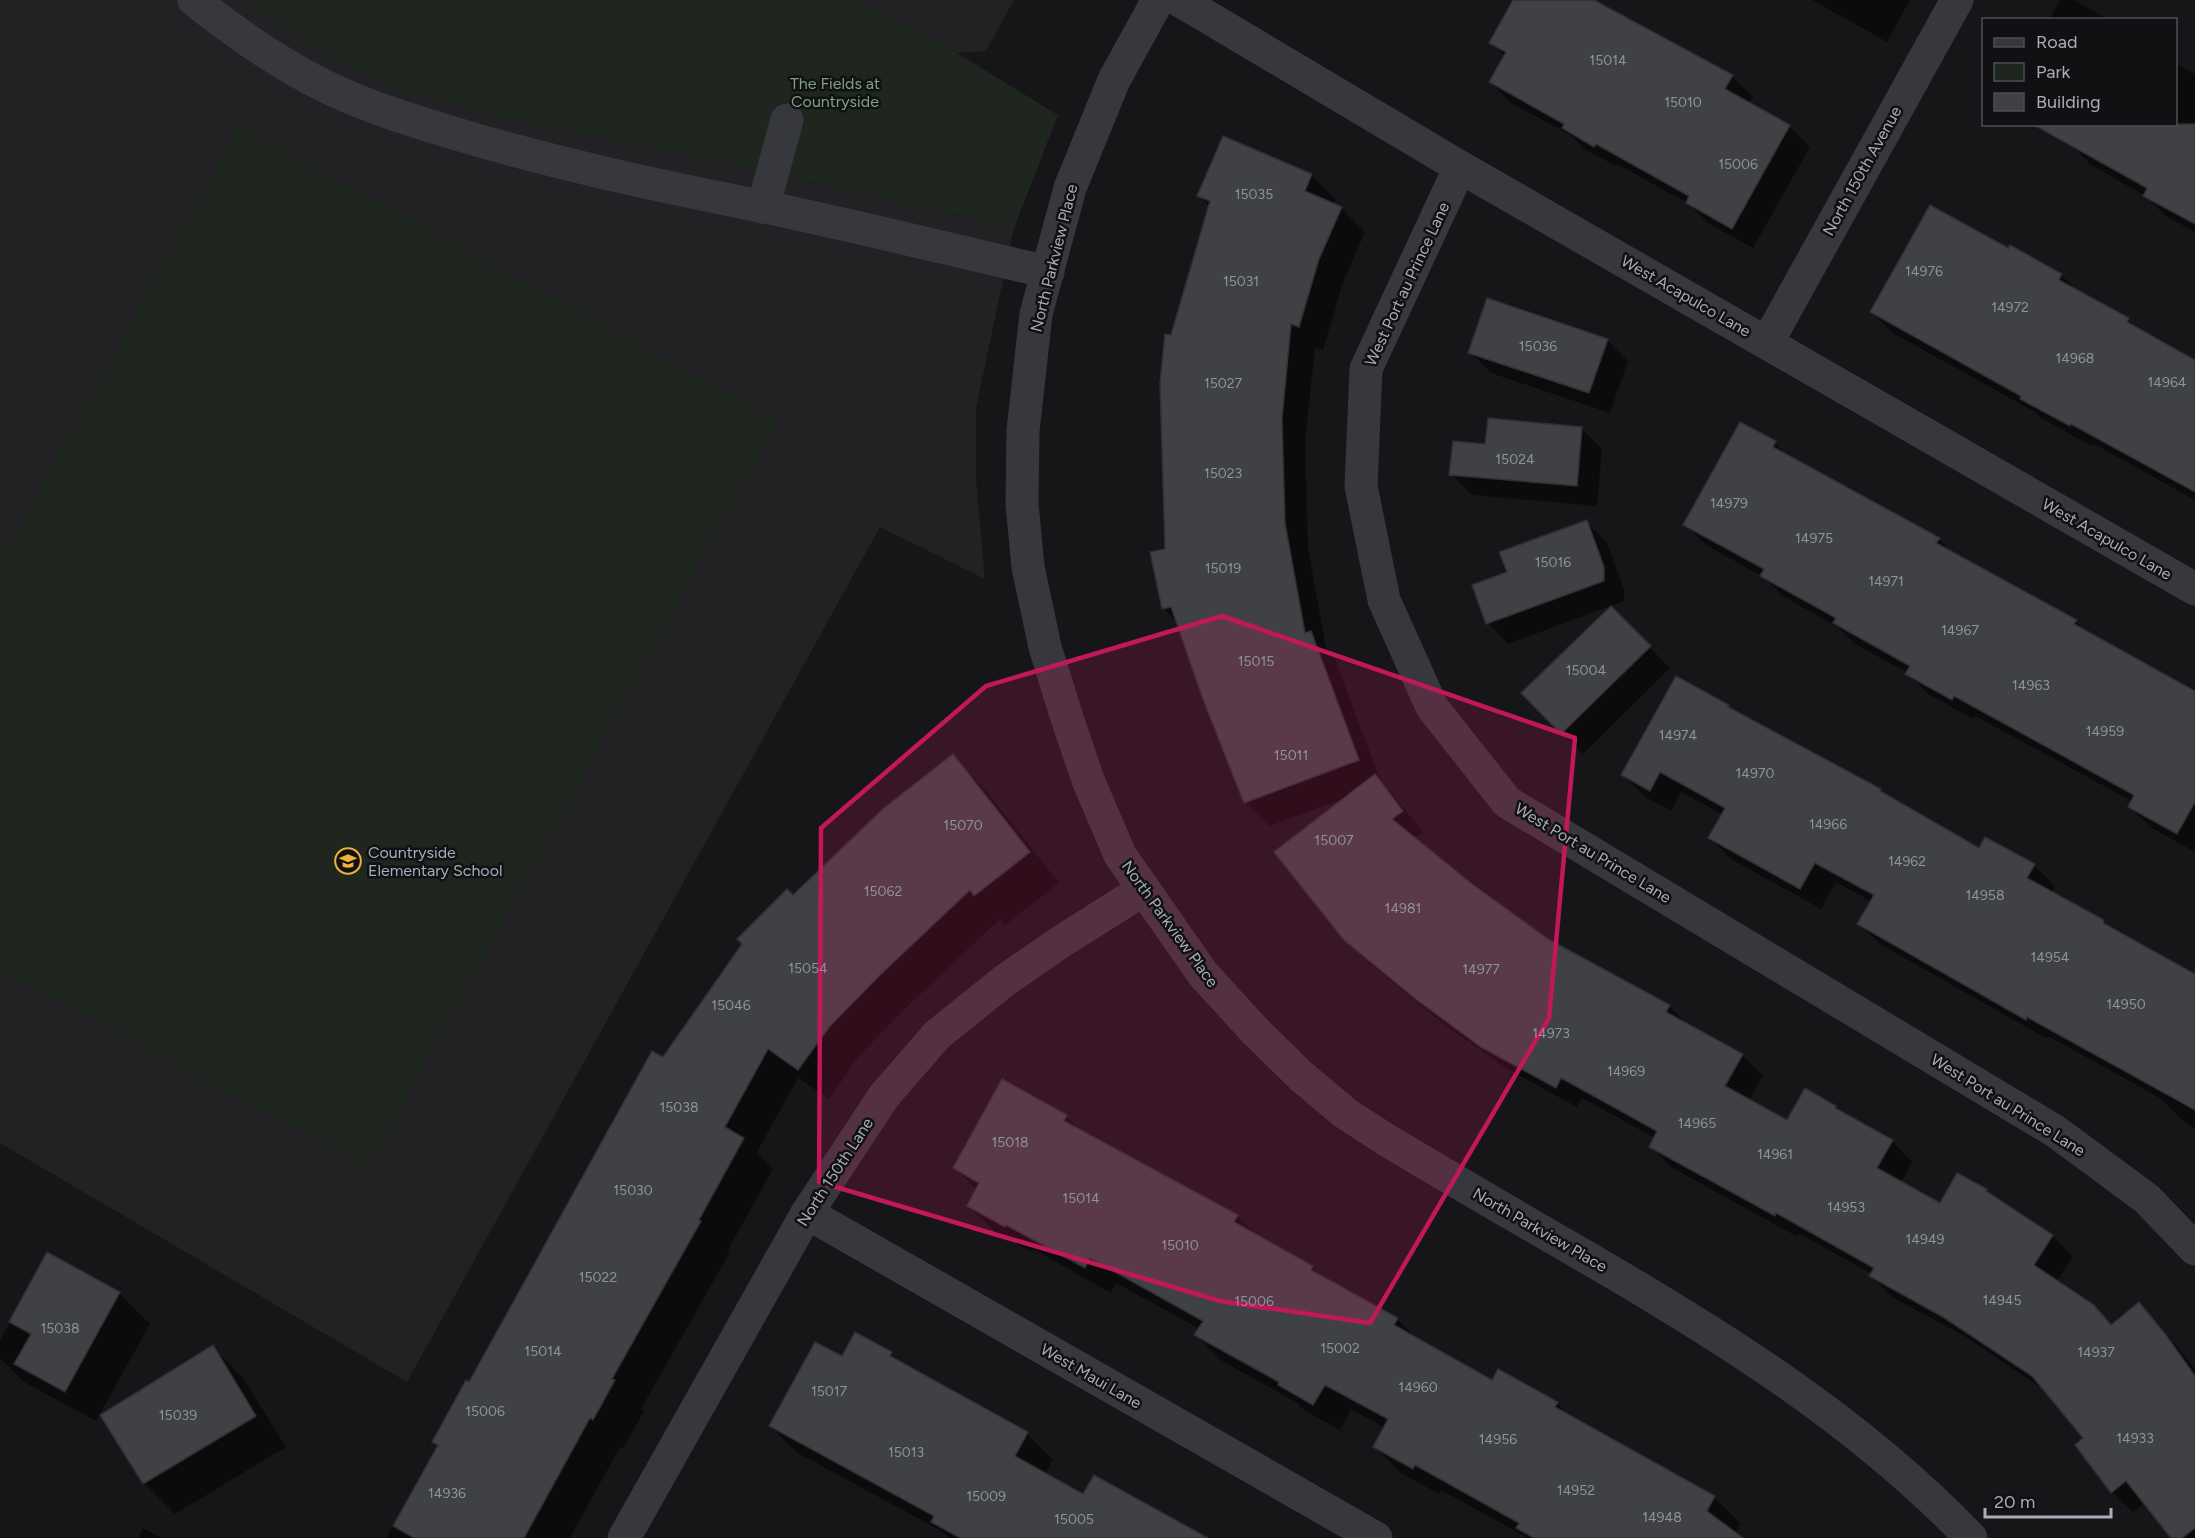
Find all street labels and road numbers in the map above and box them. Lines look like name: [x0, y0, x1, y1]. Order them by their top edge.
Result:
street label: North 150th Avenue: [1819, 103, 1906, 239]
street label: North Parkview Place: [1026, 182, 1082, 334]
street label: West Port au Prince Lane: [1361, 199, 1453, 369]
street label: West Acapulco Lane: [1618, 251, 1754, 341]
street label: West Acapulco Lane: [2039, 494, 2175, 584]
street label: West Port au Prince Lane: [1512, 799, 1675, 907]
street label: North Parkview Place: [1118, 857, 1222, 991]
street label: West Port au Prince Lane: [1927, 1050, 2089, 1160]
street label: North 150th Lane: [793, 1114, 877, 1230]
street label: North Parkview Place: [1470, 1184, 1611, 1276]
street label: West Maui Lane: [1037, 1339, 1145, 1413]

